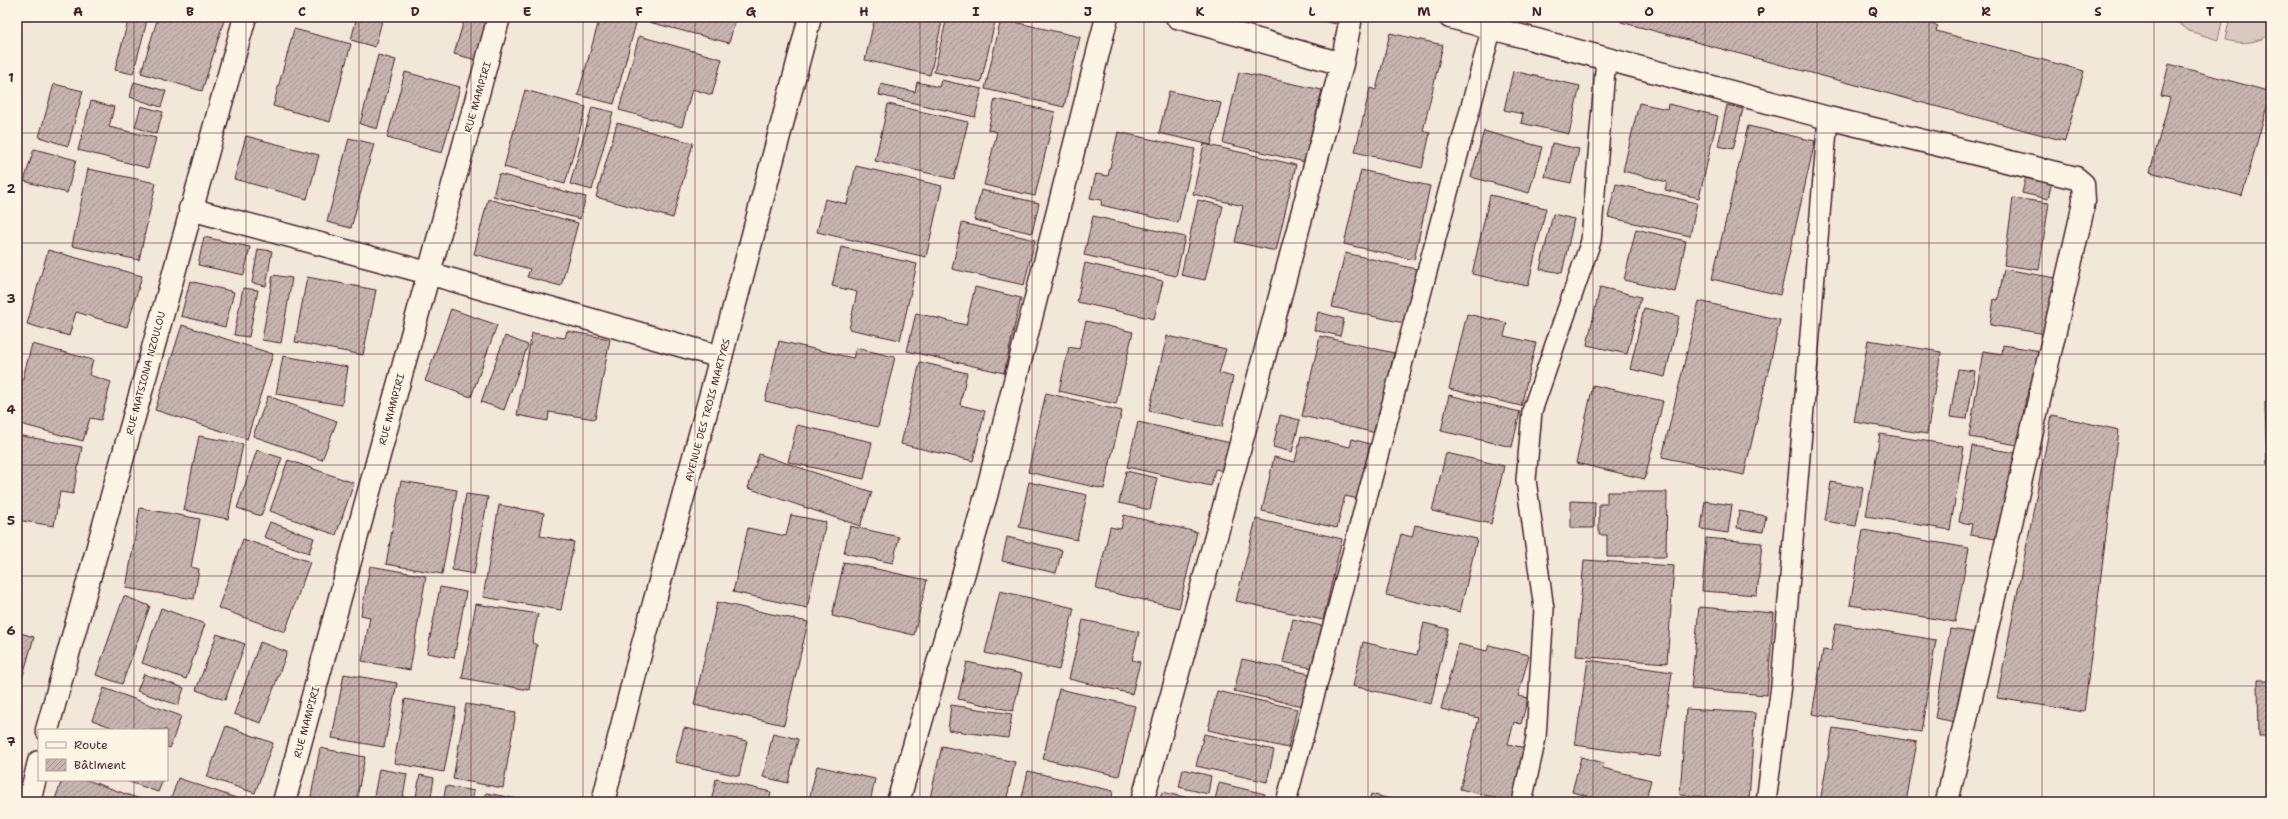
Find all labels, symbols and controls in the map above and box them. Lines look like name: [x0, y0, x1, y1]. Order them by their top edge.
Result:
text: A: [73, 3, 83, 20]
text: B: [186, 3, 194, 20]
text: C: [298, 3, 306, 20]
text: D: [410, 3, 420, 20]
text: E: [523, 3, 532, 20]
text: F: [635, 3, 643, 20]
text: G: [746, 3, 757, 20]
text: H: [859, 3, 869, 20]
text: I: [972, 3, 980, 20]
text: J: [1084, 3, 1092, 20]
text: K: [1196, 3, 1205, 20]
text: L: [1308, 3, 1316, 20]
text: M: [1417, 3, 1431, 20]
text: N: [1532, 3, 1542, 20]
text: O: [1644, 3, 1654, 20]
text: P: [1757, 3, 1765, 20]
text: Q: [1868, 3, 1878, 20]
text: R: [1981, 3, 1991, 20]
text: S: [2094, 3, 2102, 20]
text: T: [2206, 3, 2214, 20]
street label: RUE MAMPIRI: [461, 60, 494, 134]
text: 1: [8, 69, 14, 86]
text: 2: [6, 180, 16, 197]
text: 3: [6, 290, 16, 307]
street label: RUE MATSIONA NZOULOU: [123, 310, 168, 436]
street label: AVENUE DES TROIS MARTYRS: [682, 337, 733, 483]
street label: RUE MAMPIRI: [376, 372, 407, 446]
text: 4: [6, 401, 16, 418]
text: 5: [7, 512, 15, 529]
text: 6: [6, 622, 16, 639]
street label: RUE MAMPIRI: [291, 685, 322, 759]
legend: [38, 729, 168, 781]
text: 7: [6, 733, 16, 750]
text: Route: [74, 737, 108, 753]
text: Bâtiment: [74, 757, 126, 773]

